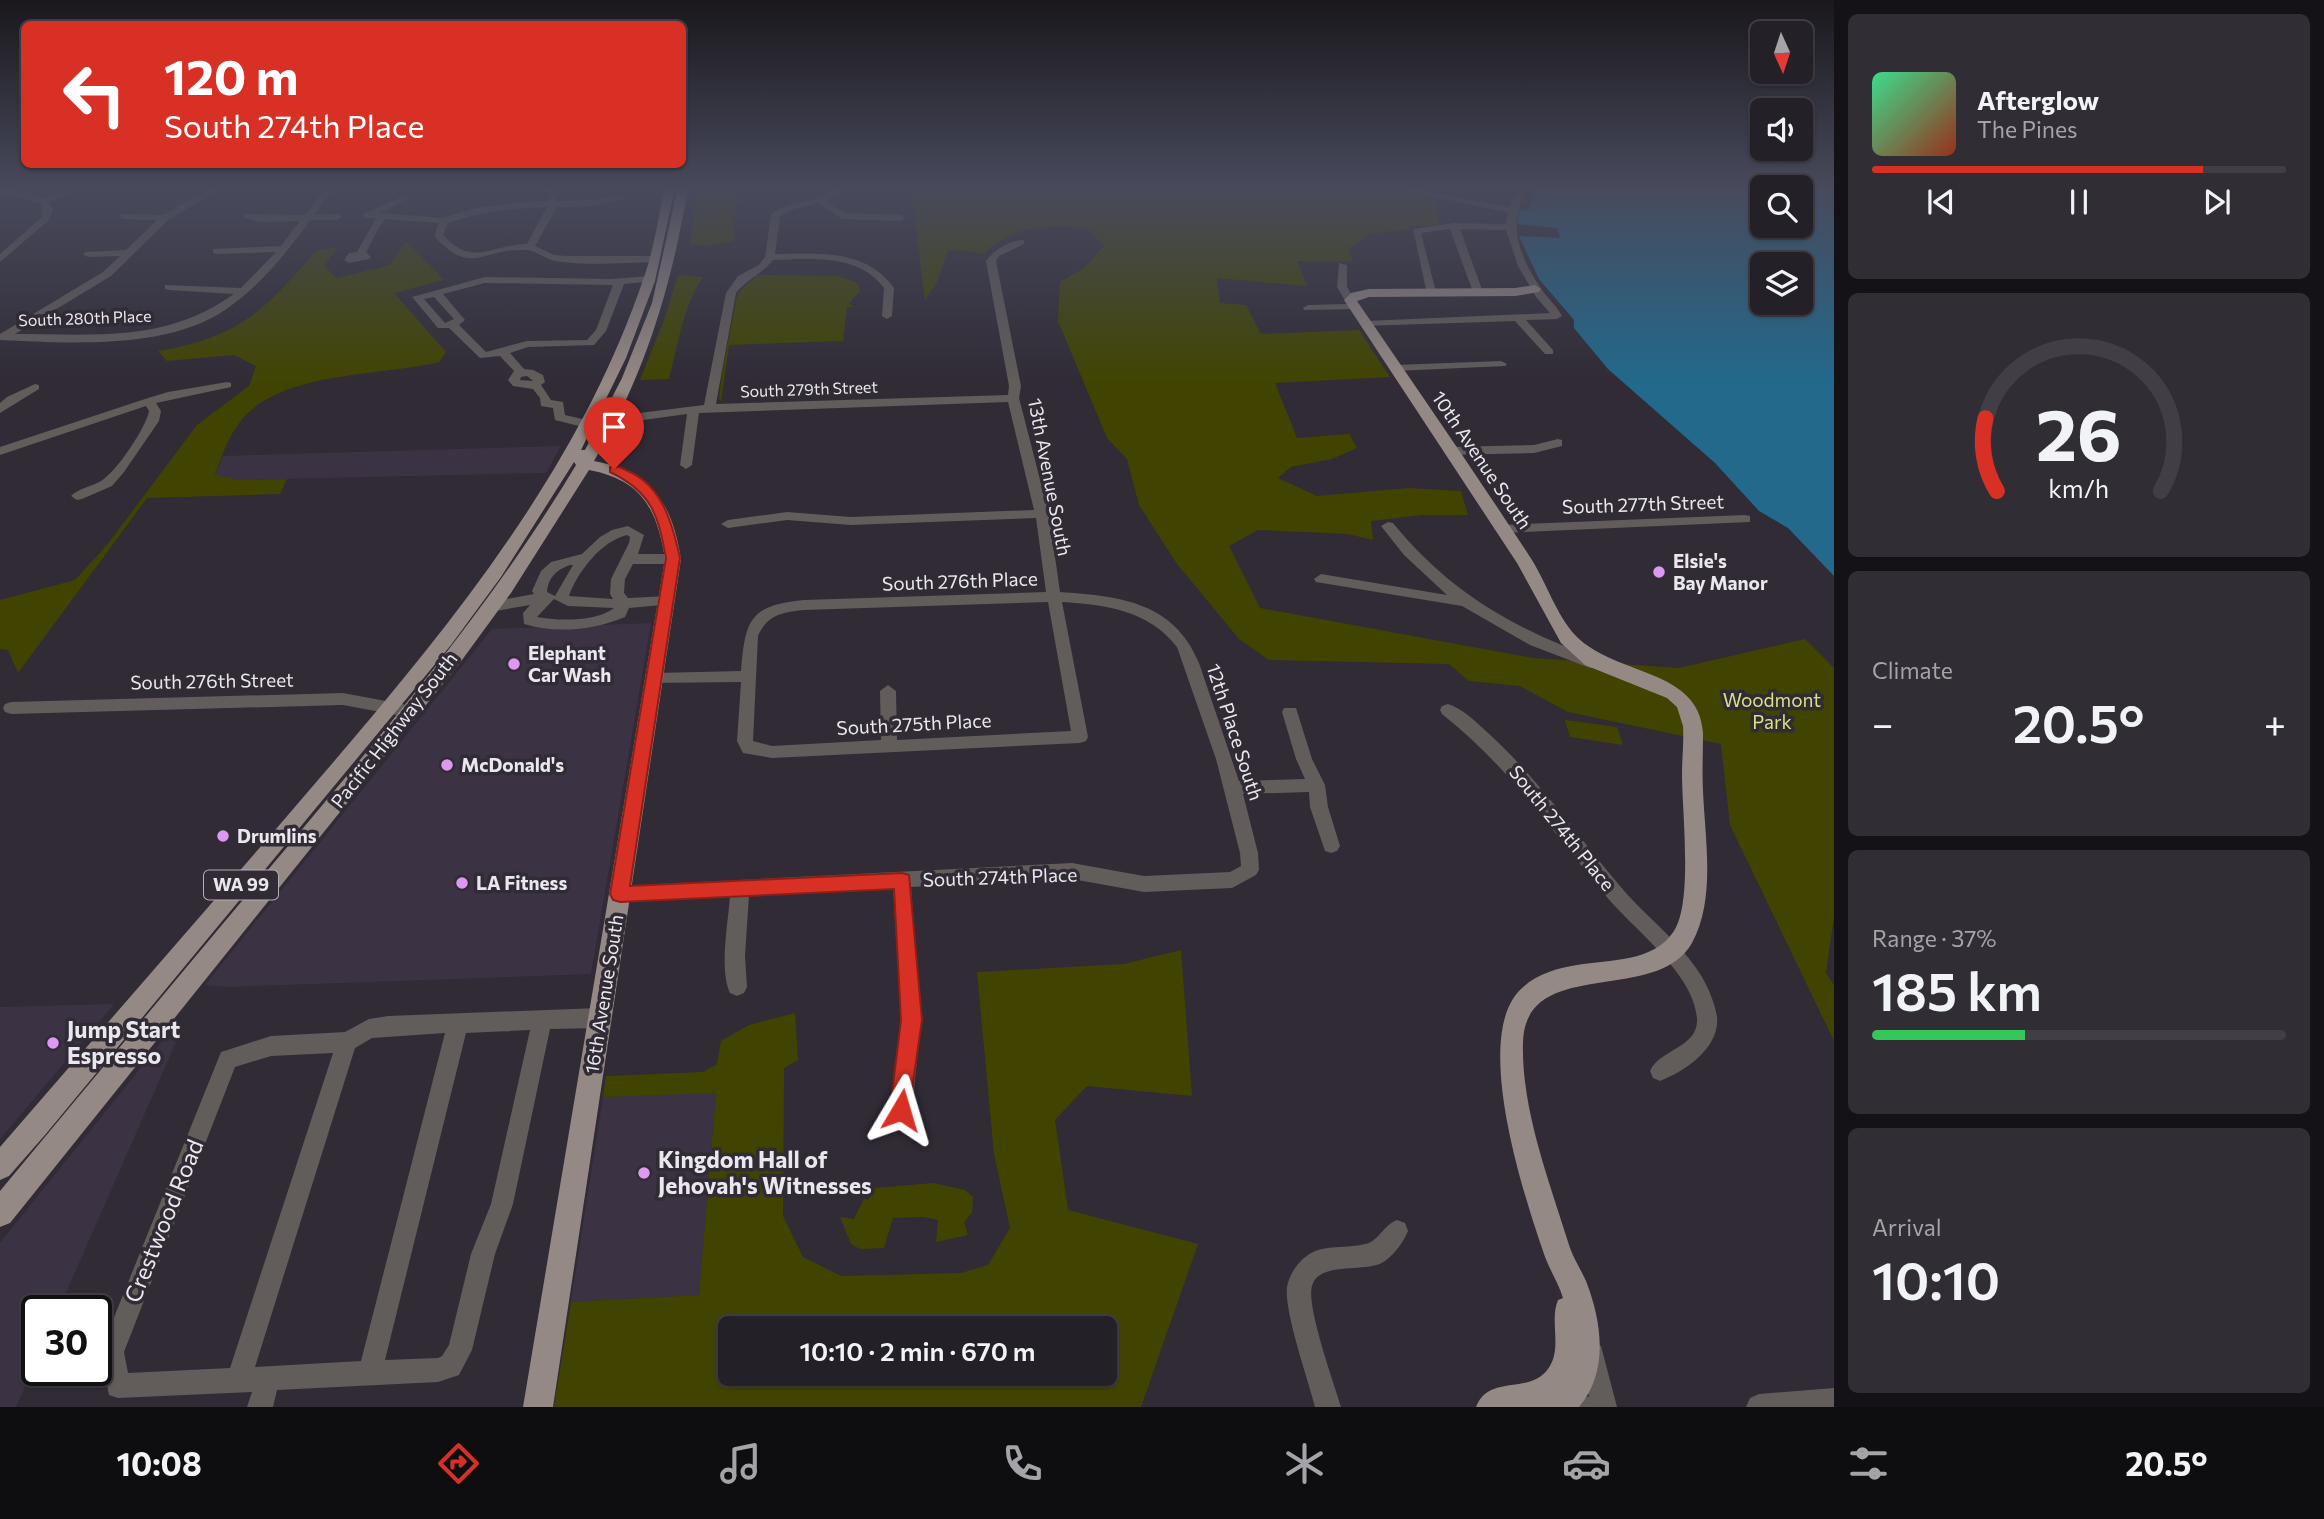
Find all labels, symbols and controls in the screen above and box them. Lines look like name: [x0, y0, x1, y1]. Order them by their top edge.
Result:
north arrow: [1750, 21, 1813, 84]
map controls: [1750, 21, 1813, 315]
text: 120 m: [164, 45, 298, 105]
icon: left: [49, 49, 140, 140]
text: Afterglow: [1977, 84, 2099, 115]
button: sound: [1750, 98, 1813, 161]
text: South 274th Place: [164, 105, 424, 145]
text: The Pines: [1977, 115, 2078, 143]
button: search: [1750, 175, 1813, 238]
icon: previous: [1922, 183, 1960, 221]
icon: pause: [2060, 183, 2098, 221]
icon: next: [2198, 183, 2236, 221]
button: layers: [1750, 252, 1813, 315]
street label: South 280th Place: [18, 306, 152, 329]
street label: South 279th Street: [740, 377, 879, 400]
street label: 10th Avenue South: [1428, 386, 1537, 533]
text: 26: [2036, 387, 2122, 476]
street label: 13th Avenue South: [1024, 396, 1077, 558]
pin: [584, 397, 644, 469]
icon: arrive: [595, 408, 633, 446]
text: km/h: [2049, 473, 2109, 503]
street label: South 277th Street: [1562, 489, 1725, 518]
place label: Elsie's Bay Manor: [1673, 549, 1768, 594]
marker: Elsie's Bay Manor: [1651, 564, 1667, 580]
street label: South 276th Place: [882, 566, 1038, 595]
place label: Elephant Car Wash: [528, 641, 611, 686]
street label: Pacific Highway South: [326, 647, 462, 812]
marker: Elephant Car Wash: [506, 656, 522, 672]
text: Climate: [1872, 656, 1953, 684]
street label: 12th Place South: [1203, 661, 1268, 803]
street label: South 276th Street: [130, 668, 294, 693]
park label: Woodmont Park: [1723, 688, 1821, 733]
text: 20.5°: [2013, 690, 2144, 754]
text: −: [1872, 699, 1894, 746]
text: +: [2264, 699, 2286, 746]
street label: South 275th Place: [836, 708, 992, 739]
place label: McDonald's: [461, 753, 564, 776]
marker: McDonald's: [439, 757, 455, 773]
street label: South 274th Place: [1505, 760, 1620, 895]
place label: Drumlins: [237, 824, 317, 847]
marker: Drumlins: [215, 828, 231, 844]
street label: South 274th Place: [922, 862, 1078, 891]
road number: WA 99: [204, 870, 278, 900]
place label: LA Fitness: [476, 871, 567, 894]
marker: LA Fitness: [454, 875, 470, 891]
street label: 16th Avenue South: [580, 913, 627, 1075]
text: Range · 37%: [1872, 924, 1997, 952]
text: 185 km: [1872, 958, 2042, 1022]
place label: Jump Start Espresso: [67, 1015, 180, 1069]
marker: Jump Start Espresso: [45, 1035, 61, 1051]
position arrow: [864, 1073, 938, 1147]
street label: Crestwood Road: [118, 1135, 209, 1306]
place label: Kingdom Hall of Jehovah's Witnesses: [658, 1145, 872, 1199]
marker: Kingdom Hall of Jehovah's Witnesses: [636, 1165, 652, 1181]
text: Arrival: [1872, 1213, 1942, 1241]
text: 10:10: [1872, 1247, 2000, 1311]
speed limit sign: 30: [21, 1295, 112, 1386]
text: 10:10 · 2 min · 670 m: [799, 1335, 1036, 1366]
icon: directions: [434, 1439, 483, 1488]
icon: music: [716, 1439, 765, 1488]
icon: phone: [998, 1439, 1047, 1488]
icon: climate: [1280, 1439, 1329, 1488]
icon: car: [1562, 1439, 1611, 1488]
icon: filters: [1844, 1439, 1893, 1488]
text: 10:08: [116, 1443, 202, 1483]
text: 20.5°: [2125, 1443, 2208, 1483]

